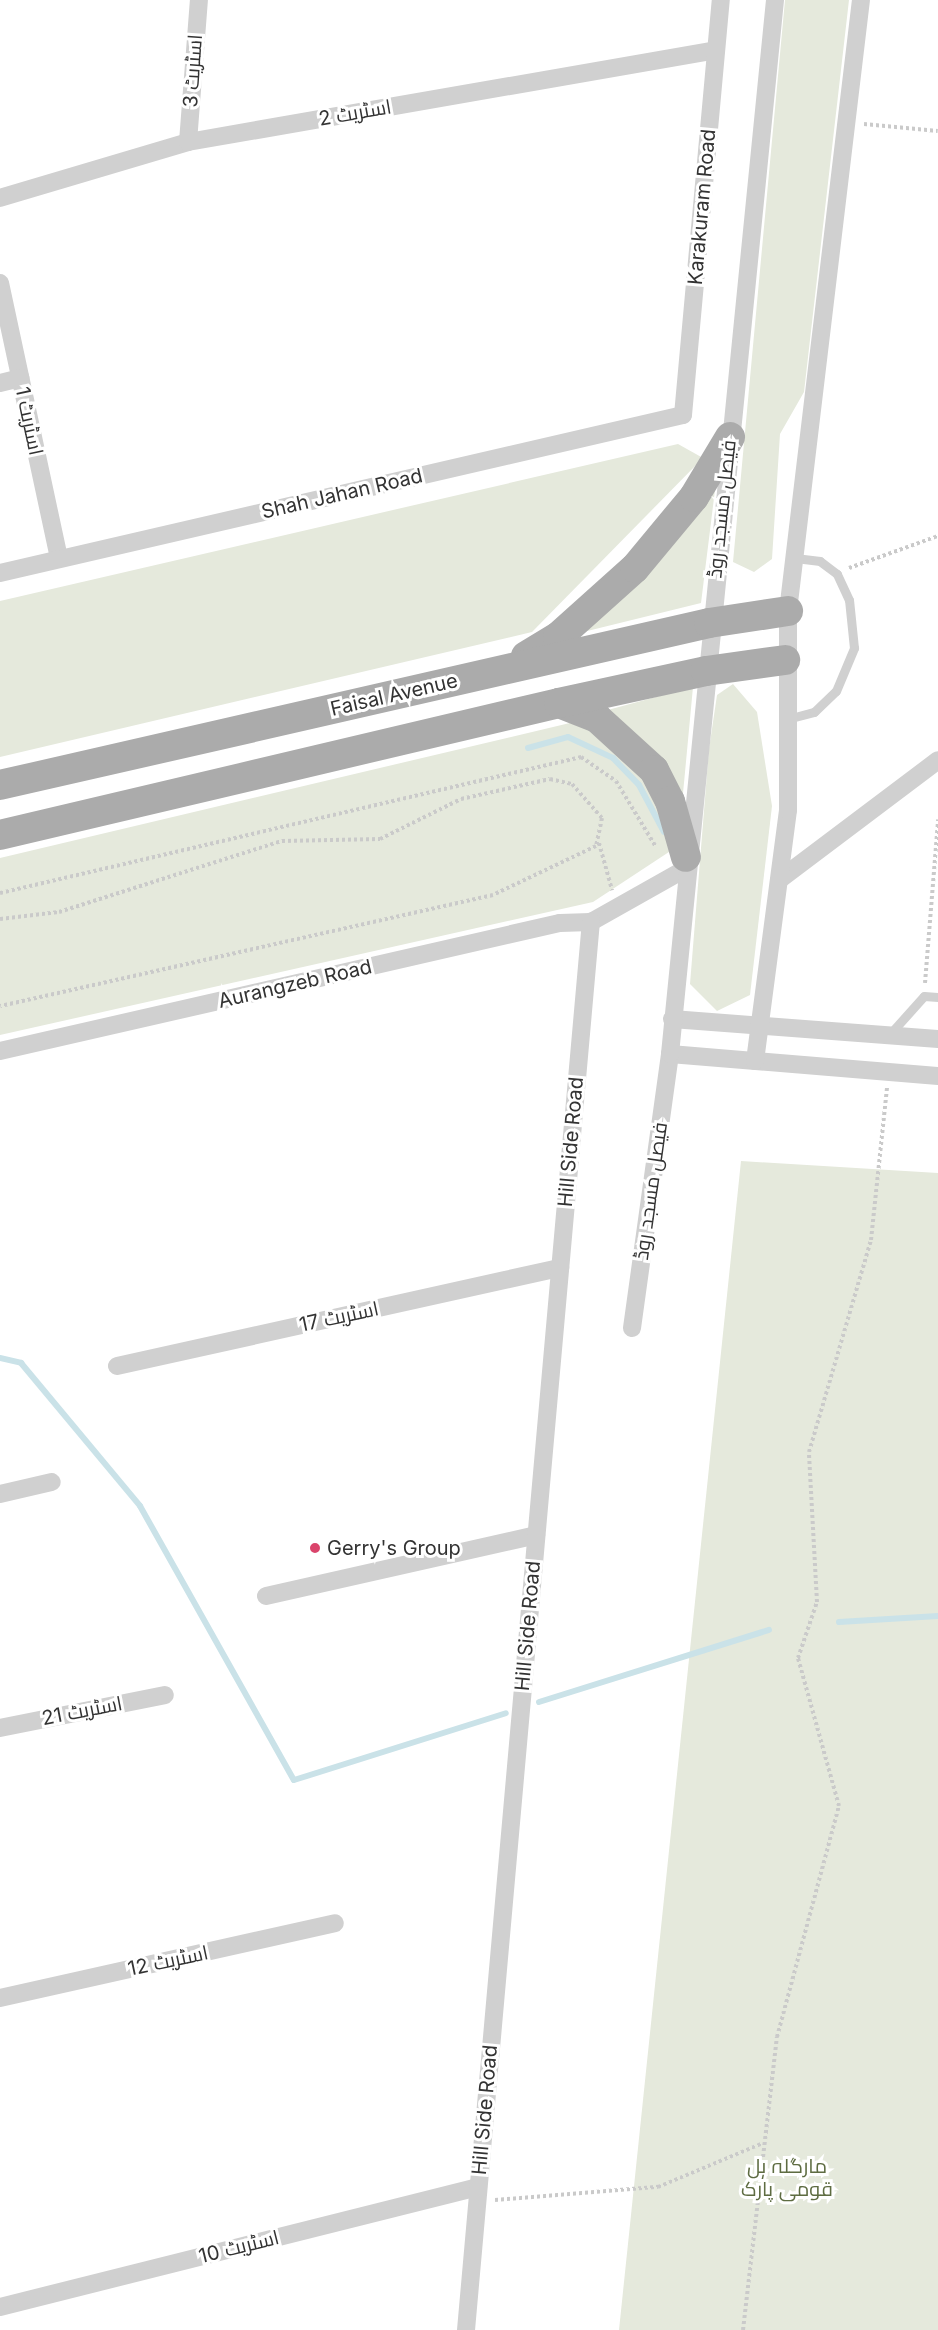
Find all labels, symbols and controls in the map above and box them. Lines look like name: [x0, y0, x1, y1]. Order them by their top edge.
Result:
street label: اسٹریٹ 3: [178, 34, 208, 108]
street label: اسٹریٹ 2: [317, 95, 393, 131]
street label: Karakuram Road: [683, 128, 721, 286]
street label: اسٹریٹ 1: [10, 385, 48, 457]
street label: فیصل مسجد روڈ: [703, 439, 741, 579]
street label: Shah Jahan Road: [259, 464, 425, 524]
street label: Faisal Avenue: [328, 669, 460, 721]
street label: Aurangzeb Road: [216, 955, 374, 1013]
street label: Hill Side Road: [553, 1076, 589, 1208]
street label: فیصل مسجد روڈ: [629, 1121, 673, 1261]
street label: اسٹریٹ 17: [297, 1297, 381, 1337]
place label: Gerry's Group: [327, 1536, 461, 1560]
marker: Gerry's Group: [308, 1541, 322, 1555]
street label: Hill Side Road: [510, 1560, 546, 1692]
street label: اسٹریٹ 21: [40, 1691, 124, 1731]
street label: اسٹریٹ 12: [126, 1941, 210, 1981]
street label: Hill Side Road: [467, 2044, 503, 2176]
park label: مارگلہ ہل قومی پارک: [741, 2154, 833, 2201]
street label: اسٹریٹ 10: [196, 2225, 282, 2269]

